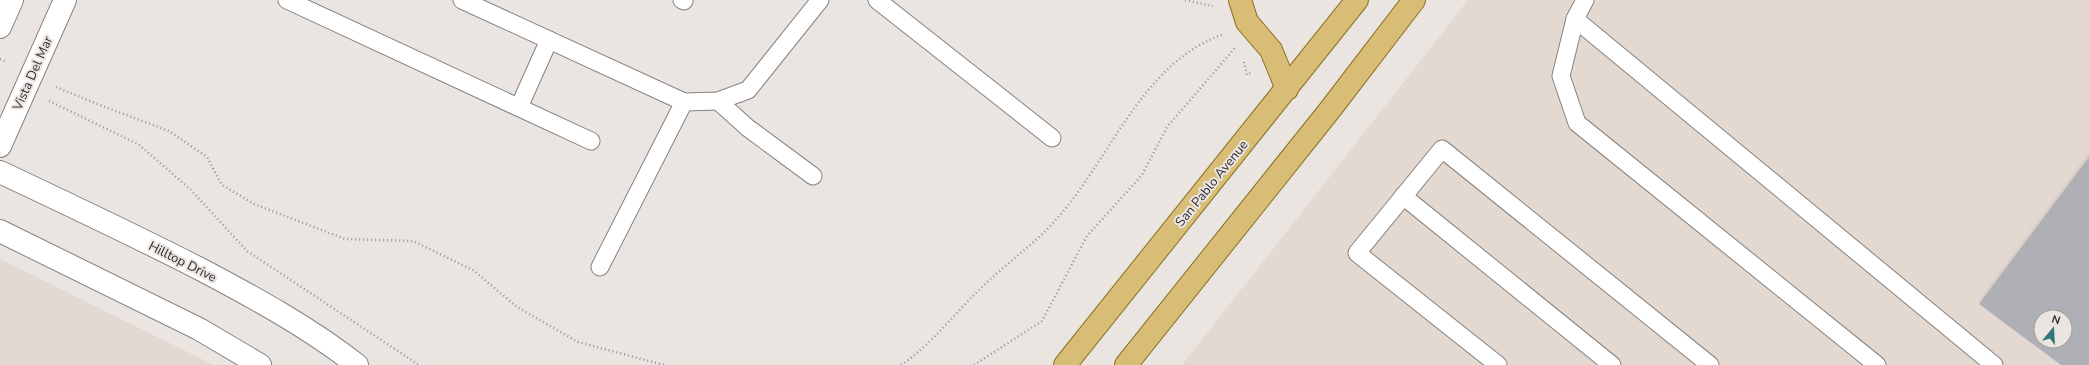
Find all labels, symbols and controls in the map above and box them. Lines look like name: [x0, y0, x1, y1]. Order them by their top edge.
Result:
street label: Vista Del Mar: [8, 33, 57, 114]
street label: San Pablo Avenue: [1171, 136, 1252, 231]
street label: Hilltop Drive: [146, 237, 220, 287]
north arrow: [2033, 309, 2073, 349]
text: N: [2050, 312, 2062, 328]

